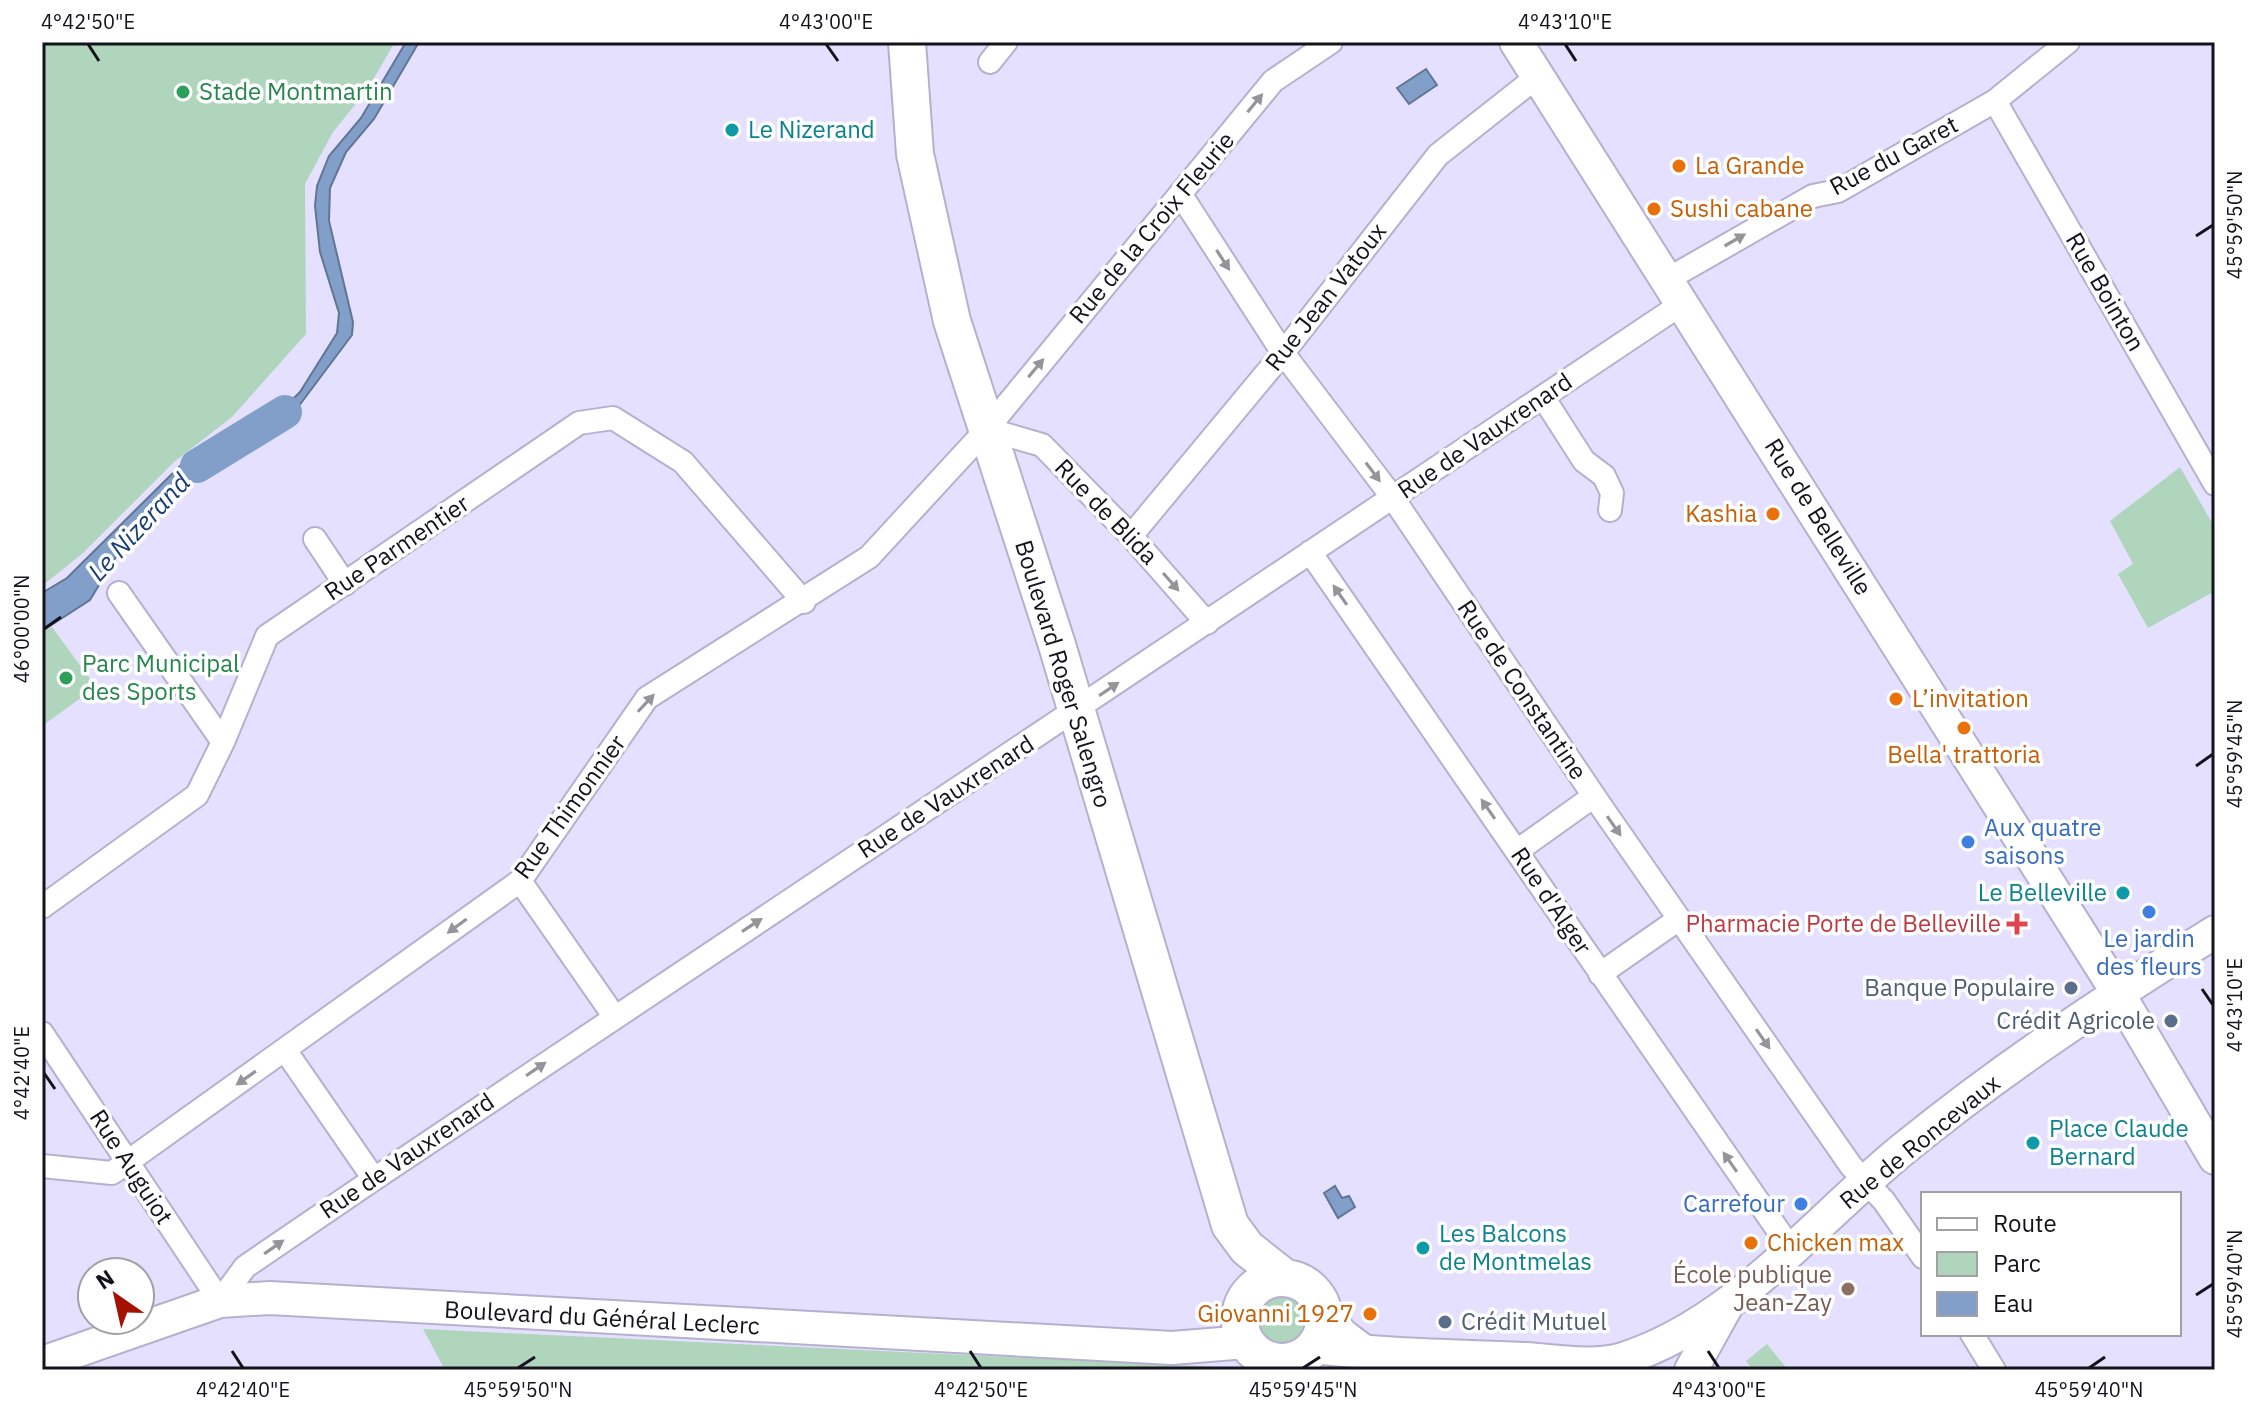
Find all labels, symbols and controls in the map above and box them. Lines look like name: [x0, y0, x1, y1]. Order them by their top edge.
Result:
text: 4°42'50"E: [41, 8, 135, 35]
text: 4°43'00"E: [779, 8, 873, 35]
text: 4°43'10"E: [1518, 8, 1612, 35]
place label: Stade Montmartin: [199, 75, 393, 107]
marker: Stade Montmartin: [174, 83, 192, 101]
one-way arrow: [1247, 93, 1263, 113]
street label: Rue du Garet: [1824, 108, 1963, 202]
place label: Le Nizerand: [748, 113, 875, 145]
marker: Le Nizerand: [723, 121, 741, 139]
street label: Rue de la Croix Fleurie: [1061, 125, 1241, 330]
place label: La Grande: [1695, 149, 1804, 181]
marker: La Grande: [1670, 157, 1688, 175]
text: 45°59'50"N: [2221, 171, 2248, 279]
place label: Sushi cabane: [1670, 192, 1813, 224]
marker: Sushi cabane: [1645, 200, 1663, 218]
street label: Rue Jean Vatoux: [1257, 216, 1393, 377]
street label: Rue Bointon: [2059, 226, 2153, 357]
one-way arrow: [1724, 233, 1747, 247]
one-way arrow: [1216, 250, 1231, 271]
one-way arrow: [1027, 359, 1044, 379]
street label: Rue de Vauxrenard: [1391, 365, 1578, 505]
street label: Rue de Belleville: [1758, 432, 1880, 601]
street label: Rue de Blida: [1048, 451, 1165, 571]
one-way arrow: [1365, 462, 1381, 482]
water label: Le Nizerand: [80, 465, 197, 587]
street label: Rue Parmentier: [318, 487, 475, 607]
place label: Kashia: [1685, 497, 1757, 529]
marker: Kashia: [1764, 505, 1782, 523]
street label: Boulevard Roger Salengro: [1008, 536, 1120, 812]
one-way arrow: [1162, 572, 1180, 591]
text: 46°00'00"N: [8, 575, 35, 683]
one-way arrow: [1333, 585, 1348, 606]
street label: Rue de Constantine: [1451, 593, 1595, 786]
place label: Parc Municipal des Sports: [82, 647, 240, 707]
marker: Parc Municipal des Sports: [57, 669, 75, 687]
one-way arrow: [1099, 682, 1120, 697]
place label: L’invitation: [1912, 682, 2029, 714]
marker: L’invitation: [1887, 690, 1905, 708]
one-way arrow: [637, 693, 655, 713]
text: 45°59'45"N: [2221, 700, 2248, 808]
marker: Bella' trattoria: [1955, 719, 1973, 737]
street label: Rue de Vauxrenard: [851, 727, 1040, 865]
street label: Rue Thimonnier: [506, 728, 632, 885]
place label: Bella' trattoria: [1887, 738, 2041, 770]
one-way arrow: [1481, 799, 1496, 820]
place label: Aux quatre saisons: [1984, 811, 2102, 871]
one-way arrow: [1606, 816, 1621, 837]
marker: Aux quatre saisons: [1959, 833, 1977, 851]
street label: Rue d'Alger: [1504, 841, 1600, 960]
place label: Le Belleville: [1978, 876, 2107, 908]
marker: Le Belleville: [2114, 884, 2132, 902]
marker: Le jardin des fleurs: [2140, 903, 2158, 921]
place label: Pharmacie Porte de Belleville: [1685, 907, 2001, 939]
marker: Pharmacie Porte de Belleville: [2008, 915, 2026, 933]
one-way arrow: [447, 918, 467, 934]
one-way arrow: [741, 918, 763, 932]
place label: Le jardin des fleurs: [2096, 922, 2202, 982]
text: 4°43'10"E: [2221, 958, 2248, 1052]
place label: Banque Populaire: [1864, 971, 2055, 1003]
marker: Banque Populaire: [2062, 979, 2080, 997]
place label: Crédit Agricole: [1996, 1004, 2155, 1036]
marker: Crédit Agricole: [2162, 1012, 2180, 1030]
text: 4°42'40"E: [8, 1026, 35, 1120]
one-way arrow: [1755, 1029, 1770, 1050]
one-way arrow: [525, 1062, 546, 1077]
street label: Rue de Roncevaux: [1832, 1067, 2006, 1216]
one-way arrow: [235, 1070, 256, 1085]
street label: Rue de Vauxrenard: [313, 1085, 500, 1225]
street label: Rue Auguiot: [83, 1103, 181, 1230]
place label: Place Claude Bernard: [2049, 1112, 2189, 1172]
marker: Place Claude Bernard: [2024, 1134, 2042, 1152]
one-way arrow: [1723, 1151, 1738, 1172]
place label: Carrefour: [1683, 1187, 1785, 1219]
legend: [1921, 1192, 2181, 1336]
marker: Carrefour: [1792, 1195, 1810, 1213]
text: Route: [1993, 1207, 2057, 1239]
place label: Les Balcons de Montmelas: [1439, 1217, 1592, 1277]
place label: Chicken max: [1767, 1226, 1904, 1258]
text: 45°59'40"N: [2221, 1230, 2248, 1338]
marker: Chicken max: [1742, 1234, 1760, 1252]
marker: Les Balcons de Montmelas: [1414, 1239, 1432, 1257]
one-way arrow: [264, 1240, 285, 1255]
text: Parc: [1993, 1247, 2041, 1279]
north arrow: [76, 1256, 156, 1336]
place label: École publique Jean-Zay: [1673, 1258, 1832, 1318]
text: N: [90, 1263, 119, 1295]
marker: École publique Jean-Zay: [1839, 1280, 1857, 1298]
text: Eau: [1993, 1287, 2033, 1319]
street label: Boulevard du Général Leclerc: [443, 1293, 761, 1341]
place label: Giovanni 1927: [1197, 1297, 1354, 1329]
marker: Giovanni 1927: [1361, 1305, 1379, 1323]
place label: Crédit Mutuel: [1461, 1305, 1607, 1337]
marker: Crédit Mutuel: [1436, 1313, 1454, 1331]
text: 4°42'40"E: [196, 1376, 290, 1403]
text: 45°59'50"N: [464, 1376, 572, 1403]
text: 4°42'50"E: [934, 1376, 1028, 1403]
text: 45°59'45"N: [1249, 1376, 1357, 1403]
text: 4°43'00"E: [1672, 1376, 1766, 1403]
text: 45°59'40"N: [2035, 1376, 2143, 1403]

